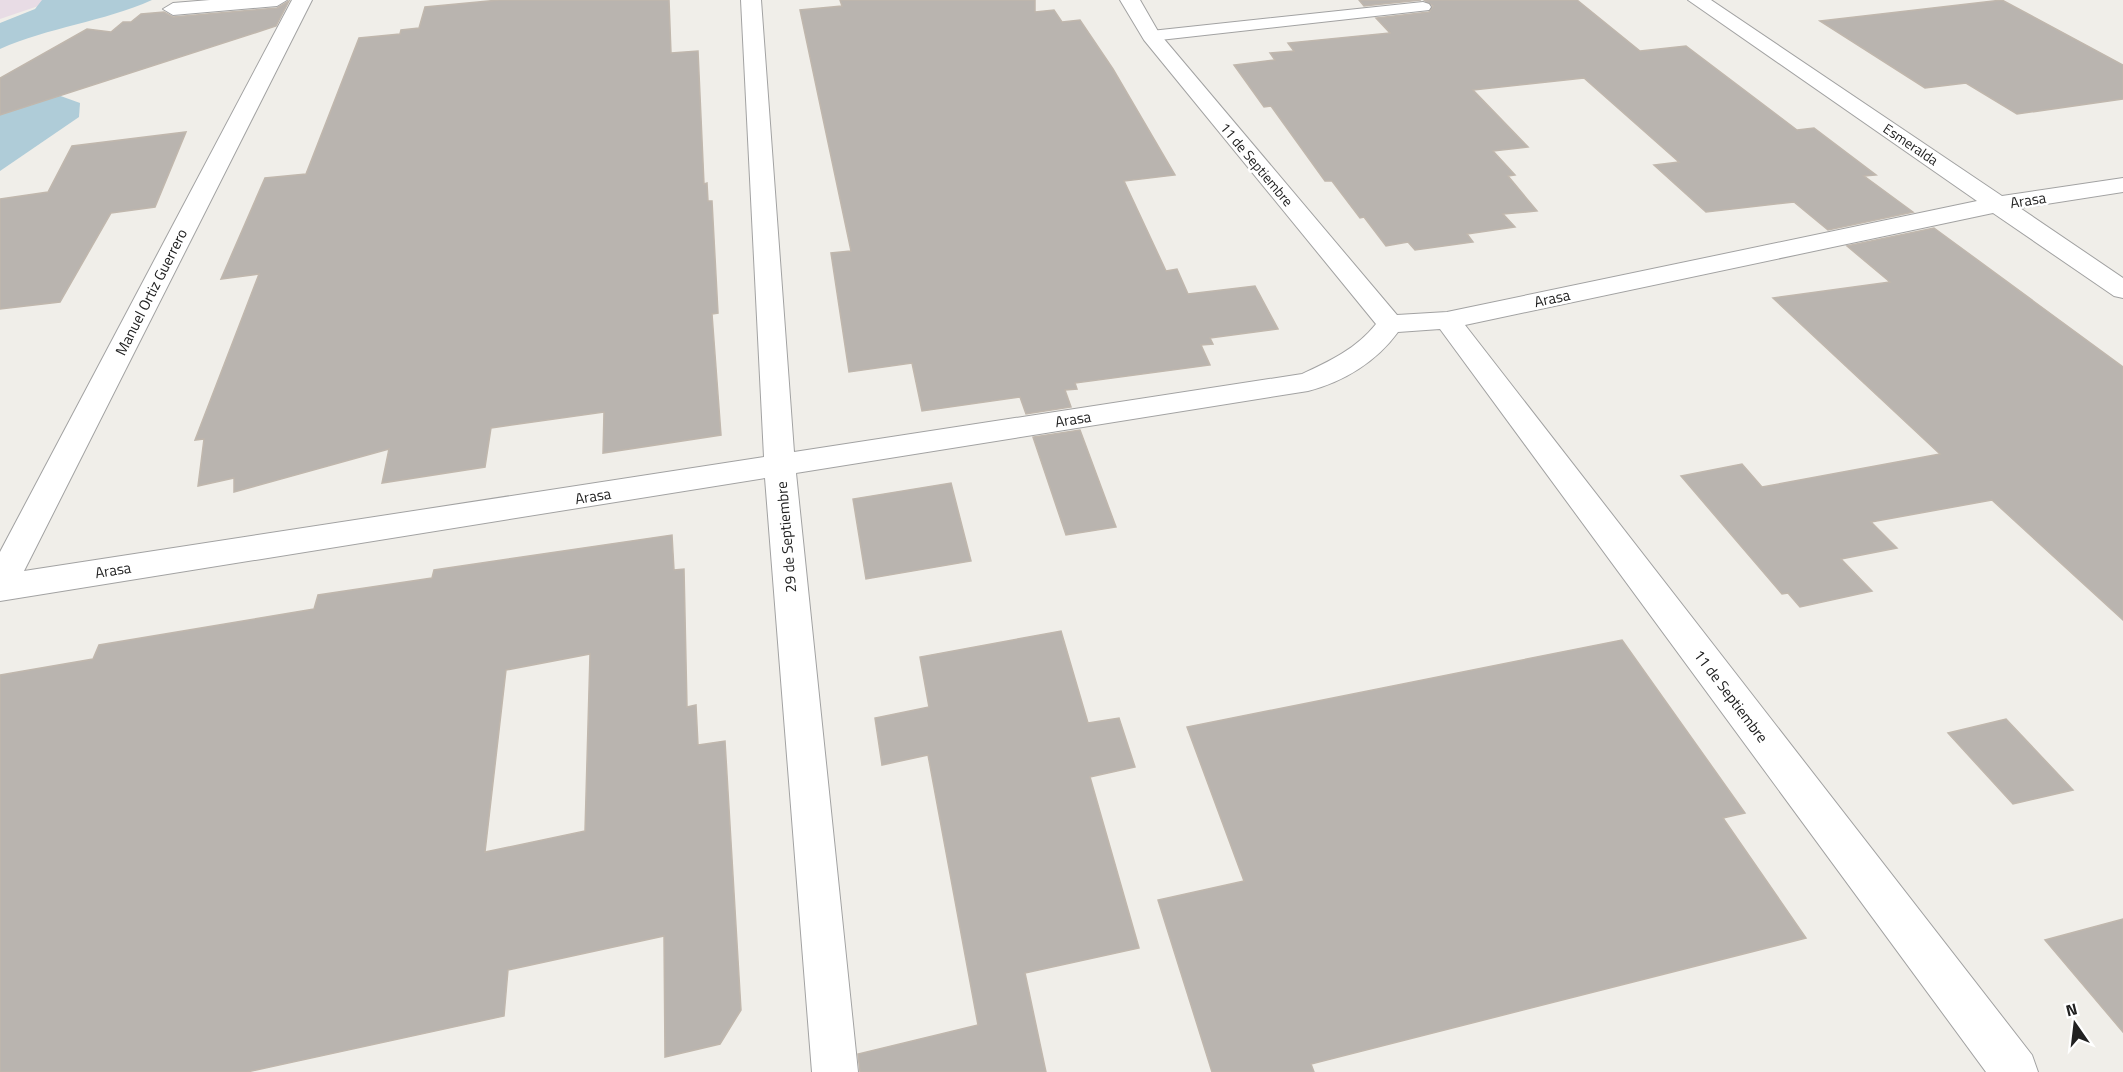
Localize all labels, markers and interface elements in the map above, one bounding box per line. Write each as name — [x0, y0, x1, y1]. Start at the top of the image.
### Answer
street label: 11 de Septiembre — [1215, 117, 1299, 211]
street label: Esmeralda — [1879, 118, 1943, 170]
street label: Arasa — [2008, 186, 2048, 214]
street label: Manuel Ortiz Guerrero — [109, 224, 193, 360]
street label: Arasa — [1532, 283, 1573, 313]
street label: Arasa — [1053, 405, 1093, 433]
street label: 29 de Septiembre — [770, 480, 802, 594]
street label: Arasa — [573, 482, 613, 510]
street label: Arasa — [93, 556, 133, 584]
street label: 11 de Septiembre — [1688, 644, 1774, 748]
north arrow — [2045, 994, 2105, 1054]
text: N — [2063, 996, 2080, 1022]

